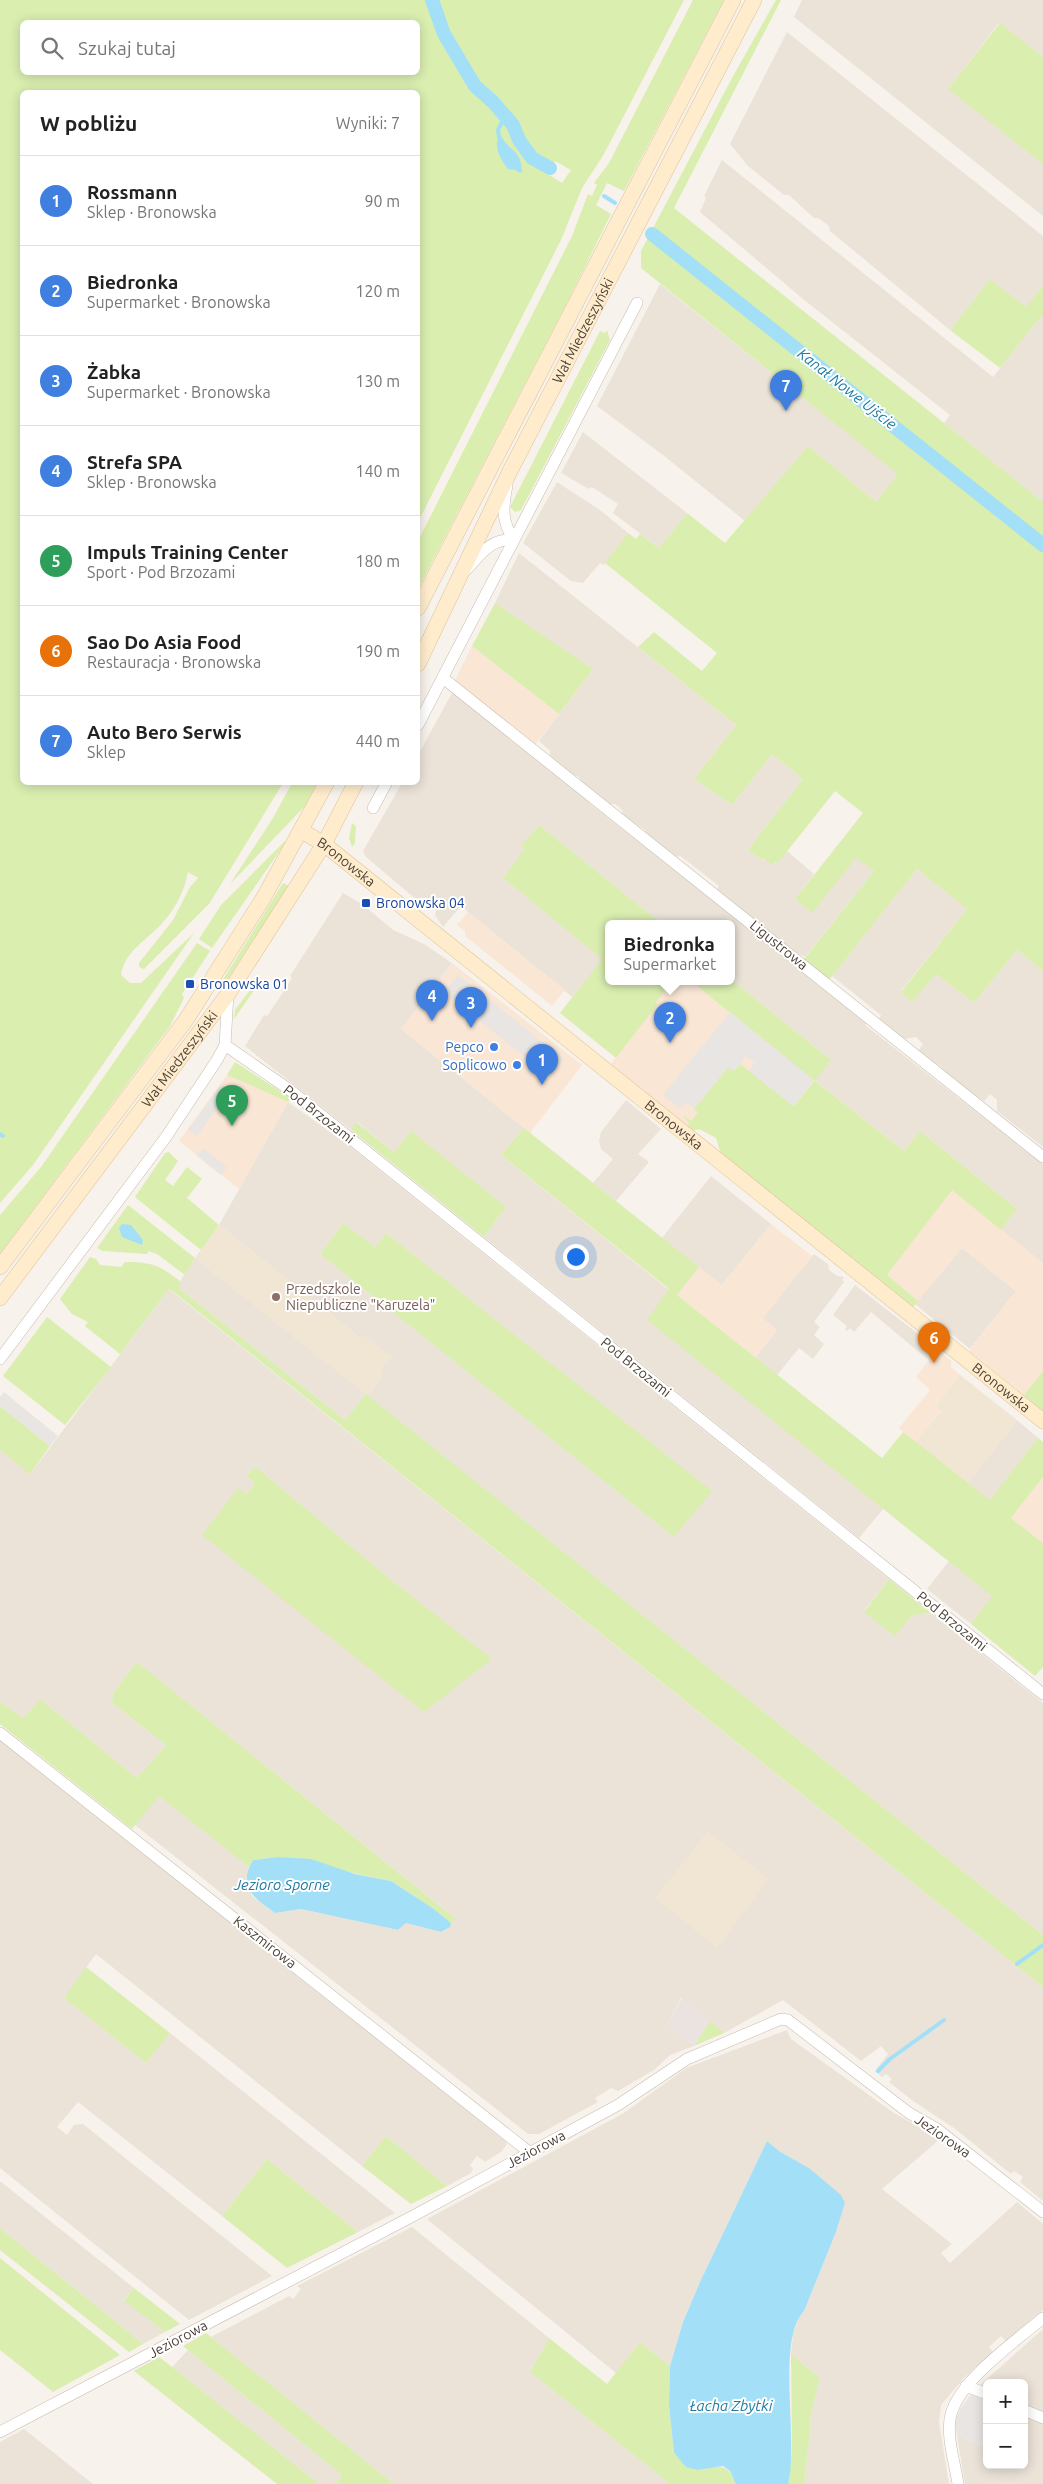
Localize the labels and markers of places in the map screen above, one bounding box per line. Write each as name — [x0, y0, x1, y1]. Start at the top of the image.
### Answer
pin: 7 — [770, 370, 802, 411]
place label: Bronowska 04 — [376, 895, 465, 911]
marker: Bronowska 04 — [360, 897, 372, 909]
place label: Bronowska 01 — [200, 976, 289, 992]
marker: Bronowska 01 — [184, 978, 196, 990]
pin: 4 — [416, 980, 448, 1021]
pin: 3 — [455, 987, 487, 1028]
pin: 2 — [654, 1002, 686, 1043]
place label: Pepco — [445, 1039, 484, 1055]
marker: Pepco — [488, 1041, 500, 1053]
pin: 1 — [526, 1044, 558, 1085]
place label: Soplicowo — [443, 1057, 507, 1073]
marker: Soplicowo — [511, 1059, 523, 1071]
pin: 5 — [216, 1085, 248, 1126]
place label: Przedszkole Niepubliczne "Karuzela" — [286, 1281, 435, 1313]
marker: Przedszkole Niepubliczne "Karuzela" — [270, 1291, 282, 1303]
pin: 6 — [918, 1322, 950, 1363]

